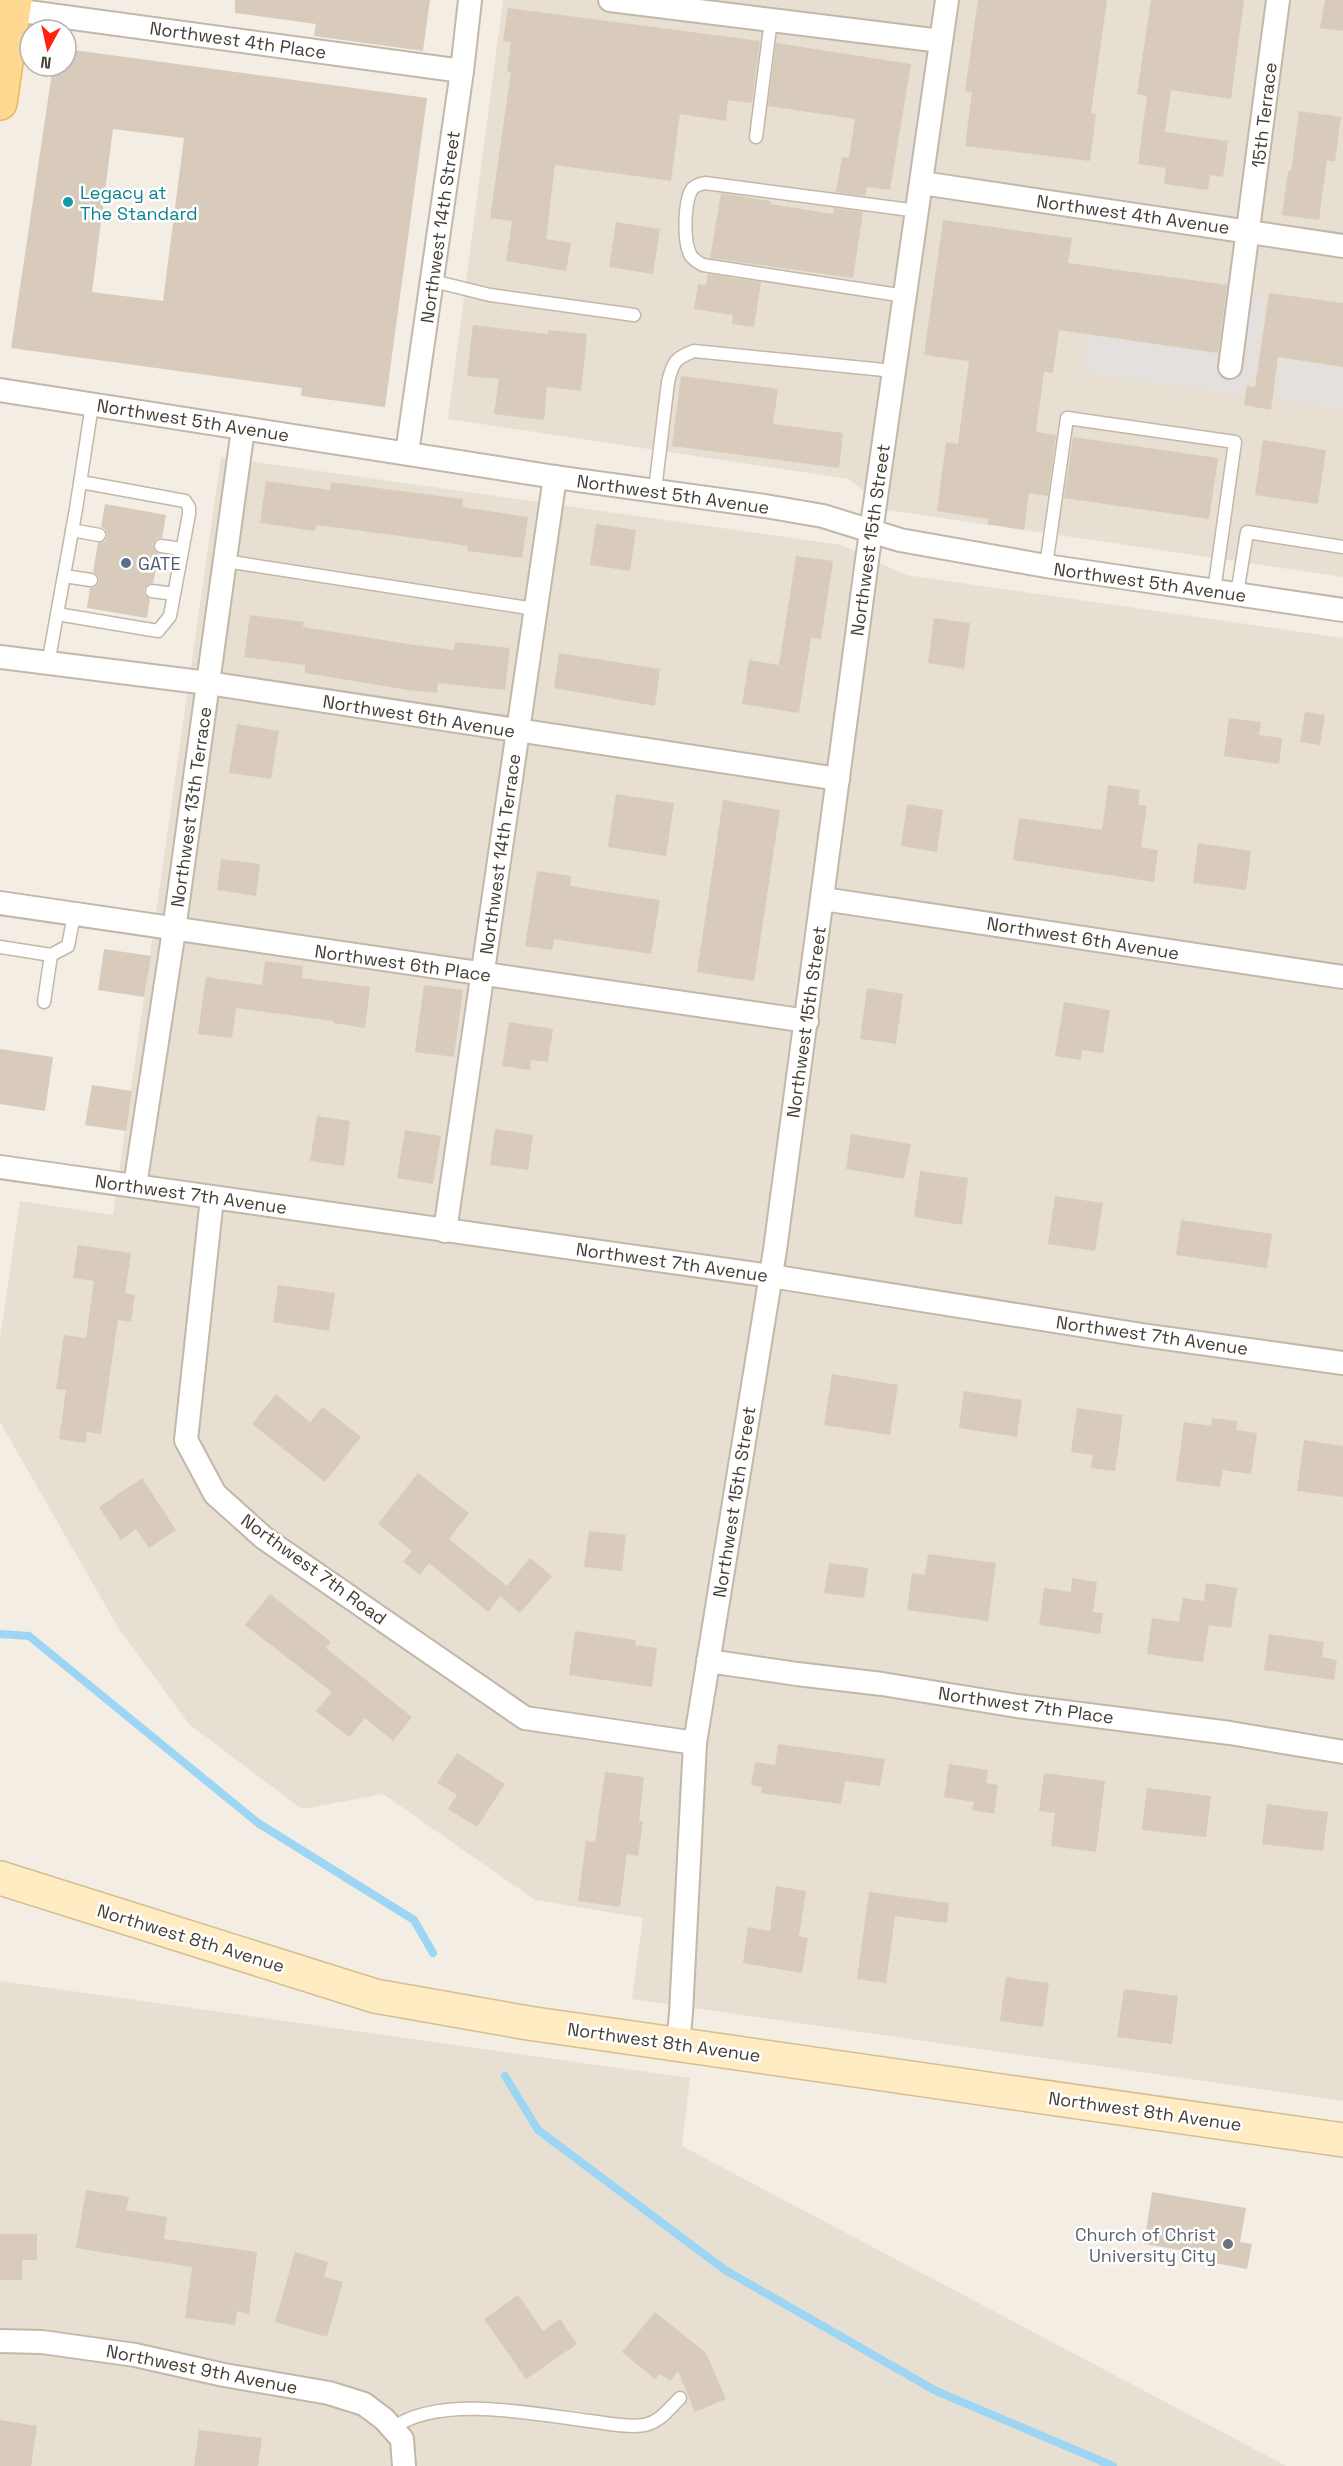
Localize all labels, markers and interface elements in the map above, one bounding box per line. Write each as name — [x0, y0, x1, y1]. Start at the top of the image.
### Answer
street label: Northwest 4th Place — [148, 16, 328, 64]
north arrow — [18, 18, 78, 78]
text: N — [39, 51, 53, 74]
street label: 15th Terrace — [1246, 61, 1282, 169]
street label: Northwest 14th Street — [415, 129, 465, 325]
place label: Legacy at The Standard — [80, 181, 198, 225]
street label: Northwest 4th Avenue — [1035, 189, 1231, 239]
marker: Legacy at The Standard — [61, 195, 75, 209]
street label: Northwest 5th Avenue — [95, 393, 291, 447]
street label: Northwest 15th Street — [845, 443, 895, 637]
street label: Northwest 5th Avenue — [575, 469, 771, 519]
place label: GATE — [138, 552, 181, 575]
marker: GATE — [119, 556, 133, 570]
street label: Northwest 5th Avenue — [1052, 557, 1248, 607]
street label: Northwest 6th Avenue — [321, 689, 517, 743]
street label: Northwest 13th Terrace — [166, 705, 216, 909]
street label: Northwest 14th Terrace — [475, 752, 525, 956]
street label: Northwest 6th Avenue — [985, 911, 1181, 965]
street label: Northwest 15th Street — [781, 925, 831, 1119]
street label: Northwest 6th Place — [313, 939, 493, 987]
street label: Northwest 7th Avenue — [94, 1169, 288, 1219]
street label: Northwest 7th Avenue — [575, 1237, 769, 1287]
street label: Northwest 7th Avenue — [1055, 1310, 1249, 1360]
street label: Northwest 15th Street — [708, 1405, 760, 1599]
street label: Northwest 7th Road — [237, 1508, 391, 1630]
street label: Northwest 7th Place — [937, 1681, 1115, 1729]
street label: Northwest 8th Avenue — [95, 1899, 287, 1977]
street label: Northwest 8th Avenue — [566, 2017, 762, 2067]
street label: Northwest 8th Avenue — [1047, 2086, 1243, 2136]
place label: Church of Christ University City — [1075, 2223, 1216, 2267]
marker: Church of Christ University City — [1221, 2237, 1235, 2251]
street label: Northwest 9th Avenue — [104, 2339, 300, 2399]

